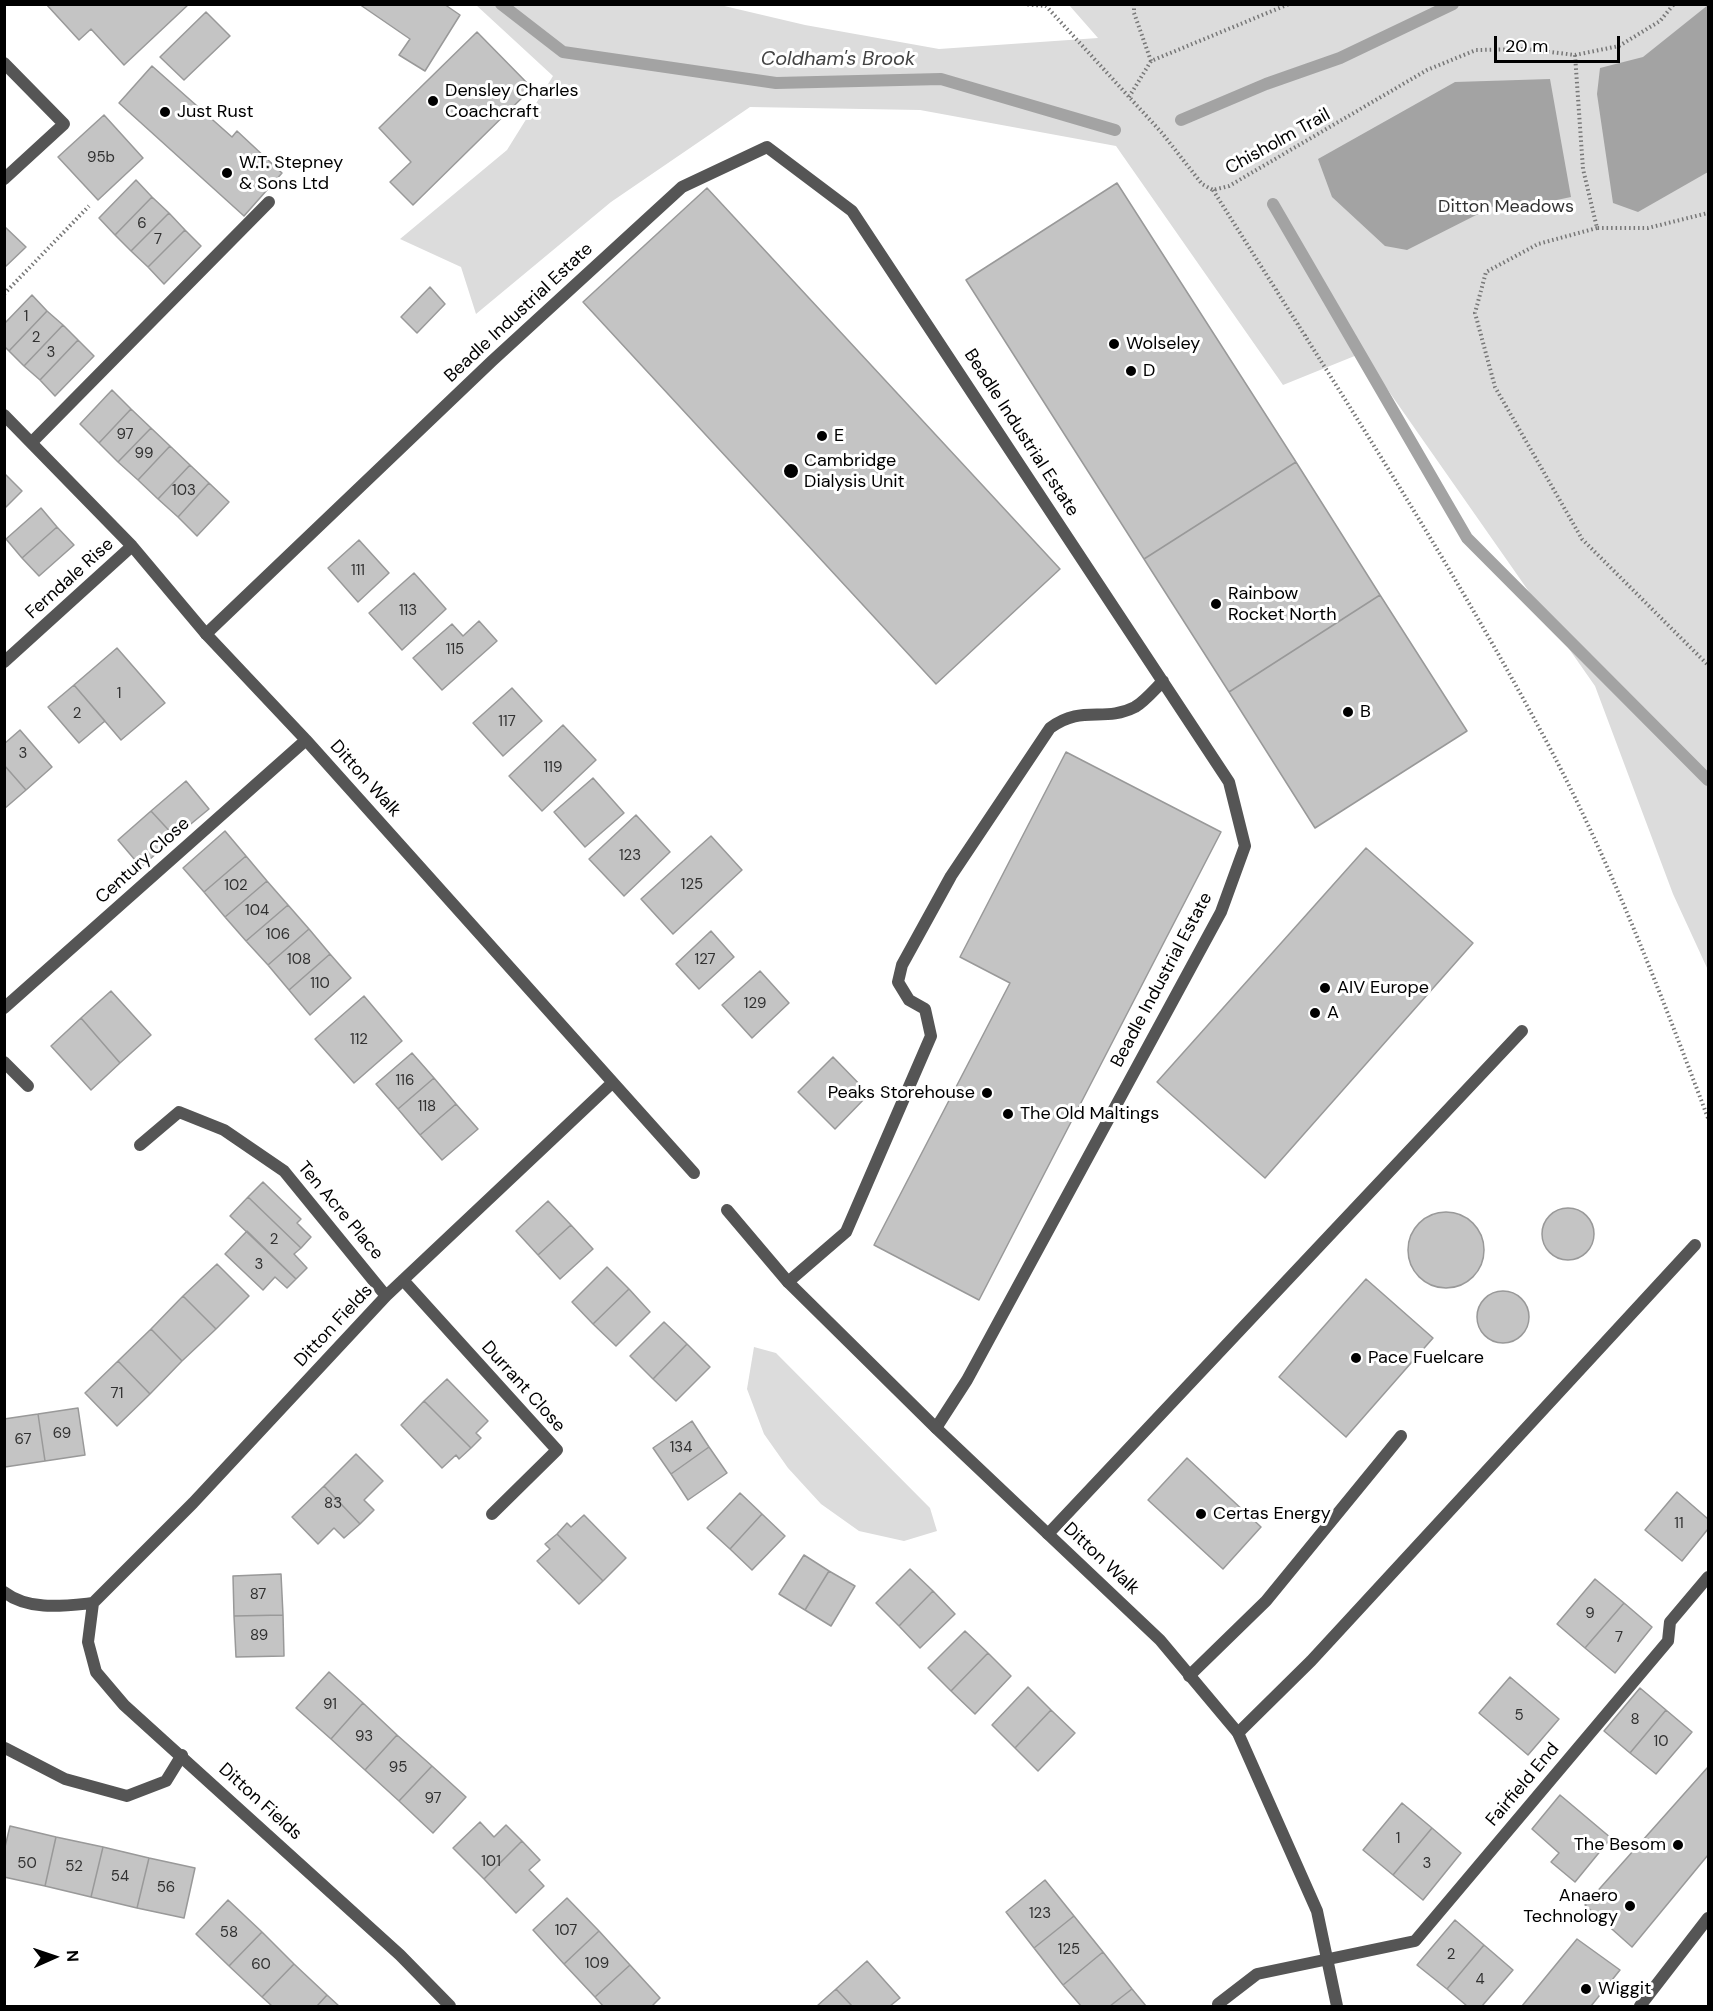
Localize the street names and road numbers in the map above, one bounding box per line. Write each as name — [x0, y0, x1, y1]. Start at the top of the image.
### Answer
street label: Chisholm Trail — [1222, 104, 1334, 180]
street label: Beadle Industrial Estate — [440, 239, 598, 387]
street label: Beadle Industrial Estate — [959, 345, 1083, 521]
street label: Ferndale Rise — [22, 534, 118, 624]
street label: Ditton Walk — [325, 736, 405, 822]
street label: Century Close — [92, 813, 194, 909]
street label: Beadle Industrial Estate — [1107, 889, 1217, 1071]
street label: Ten Acre Place — [293, 1157, 387, 1265]
street label: Ditton Fields — [290, 1280, 378, 1372]
street label: Durrant Close — [477, 1337, 569, 1437]
street label: Ditton Walk — [1059, 1518, 1143, 1600]
street label: Fairfield End — [1482, 1739, 1564, 1831]
street label: Ditton Fields — [214, 1759, 306, 1845]

